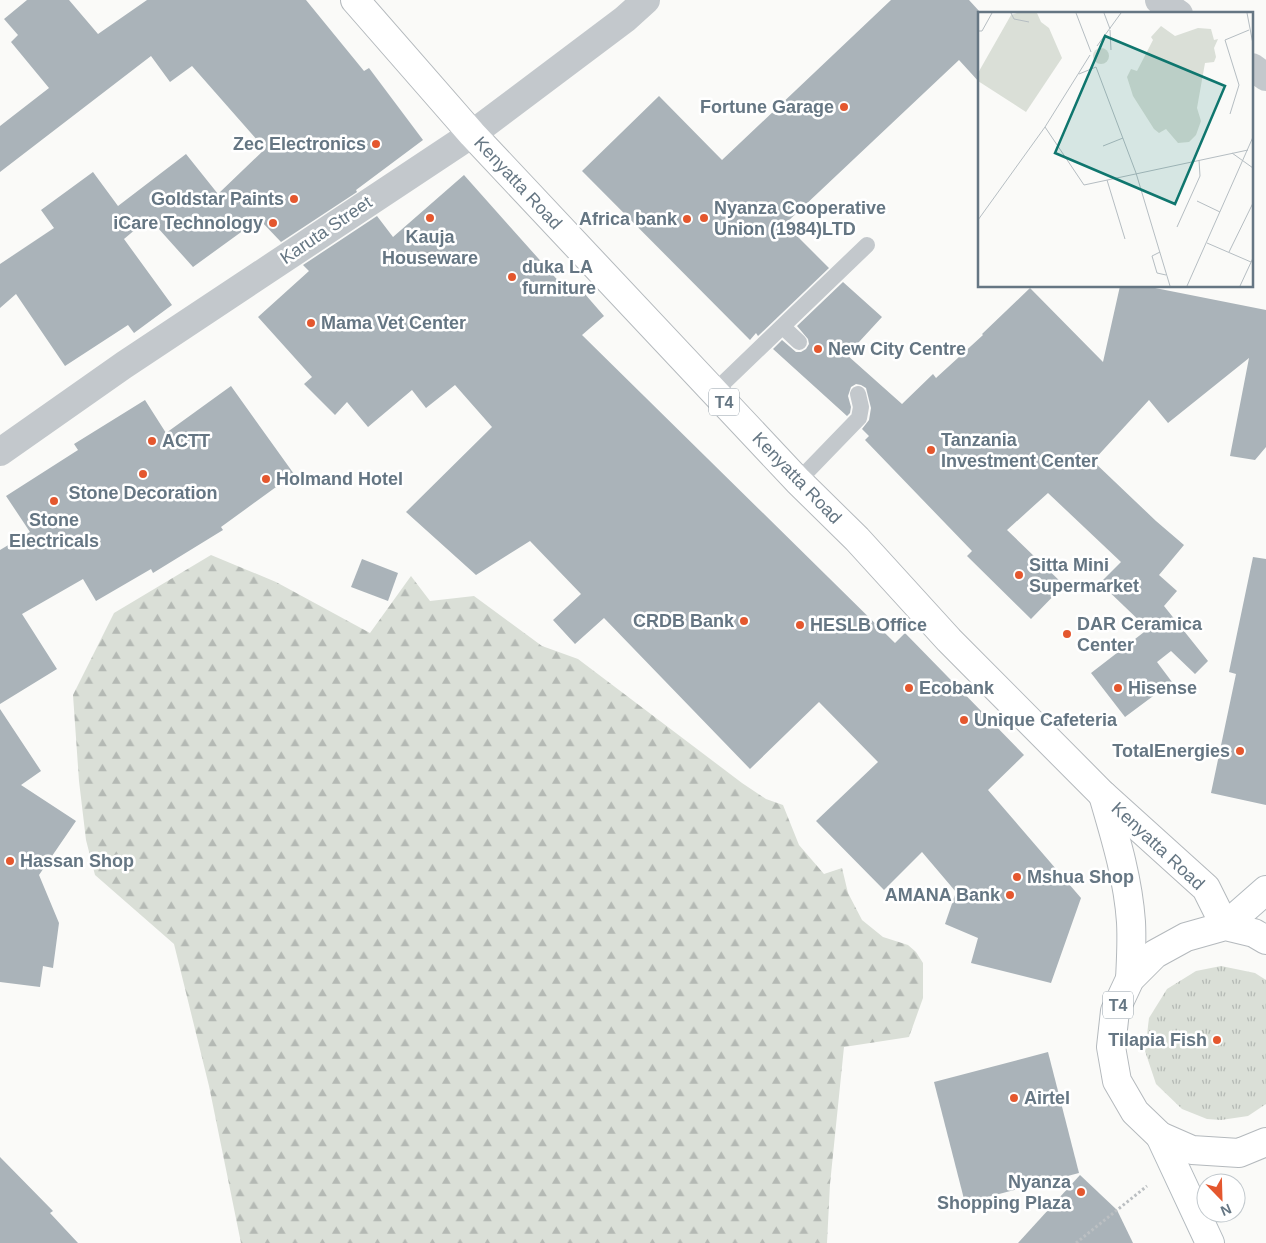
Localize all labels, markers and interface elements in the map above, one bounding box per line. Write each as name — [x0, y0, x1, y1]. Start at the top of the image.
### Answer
inset map — [978, 12, 1254, 288]
place label: Fortune Garage — [700, 97, 834, 117]
marker: Fortune Garage — [838, 101, 850, 113]
street label: Kenyatta Road — [470, 133, 566, 233]
place label: Zec Electronics — [233, 134, 366, 154]
marker: Zec Electronics — [370, 138, 382, 150]
place label: Goldstar Paints — [151, 189, 284, 209]
street label: Karuta Street — [276, 192, 376, 268]
marker: Goldstar Paints — [288, 193, 300, 205]
place label: Nyanza Cooperative Union (1984)LTD — [714, 198, 886, 239]
place label: Africa bank — [579, 209, 678, 229]
marker: Kauja Houseware — [424, 212, 436, 224]
marker: Nyanza Cooperative Union (1984)LTD — [698, 212, 710, 224]
place label: iCare Technology — [113, 213, 263, 233]
marker: Africa bank — [681, 213, 693, 225]
marker: iCare Technology — [267, 217, 279, 229]
place label: Kauja Houseware — [382, 227, 478, 268]
place label: duka LA furniture — [522, 257, 596, 298]
marker: duka LA furniture — [506, 271, 518, 283]
place label: Mama Vet Center — [321, 313, 466, 333]
marker: Mama Vet Center — [305, 317, 317, 329]
place label: New City Centre — [828, 339, 966, 359]
marker: New City Centre — [812, 343, 824, 355]
road number: T4 — [709, 388, 739, 416]
street label: Kenyatta Road — [748, 428, 846, 528]
place label: Tanzania Investment Center — [941, 430, 1098, 471]
place label: ACTT — [162, 431, 210, 451]
marker: ACTT — [146, 435, 158, 447]
marker: Tanzania Investment Center — [925, 444, 937, 456]
marker: Stone Decoration — [137, 468, 149, 480]
place label: Holmand Hotel — [276, 469, 403, 489]
marker: Holmand Hotel — [260, 473, 272, 485]
place label: Stone Decoration — [68, 483, 218, 503]
marker: Stone Electricals — [48, 495, 60, 507]
place label: Stone Electricals — [9, 510, 99, 551]
place label: Sitta Mini Supermarket — [1029, 555, 1139, 596]
marker: Sitta Mini Supermarket — [1013, 569, 1025, 581]
place label: CRDB Bank — [633, 611, 735, 631]
place label: DAR Ceramica Center — [1077, 614, 1203, 655]
marker: CRDB Bank — [738, 615, 750, 627]
place label: HESLB Office — [810, 615, 927, 635]
marker: HESLB Office — [794, 619, 806, 631]
marker: DAR Ceramica Center — [1061, 628, 1073, 640]
place label: Ecobank — [919, 678, 995, 698]
place label: Hisense — [1128, 678, 1197, 698]
marker: Ecobank — [903, 682, 915, 694]
marker: Hisense — [1112, 682, 1124, 694]
place label: Unique Cafeteria — [974, 710, 1118, 730]
marker: Unique Cafeteria — [958, 714, 970, 726]
place label: TotalEnergies — [1112, 741, 1230, 761]
marker: TotalEnergies — [1234, 745, 1246, 757]
street label: Kenyatta Road — [1108, 798, 1208, 894]
place label: Hassan Shop — [20, 851, 134, 871]
marker: Hassan Shop — [4, 855, 16, 867]
place label: Mshua Shop — [1027, 867, 1134, 887]
marker: Mshua Shop — [1011, 871, 1023, 883]
place label: AMANA Bank — [885, 885, 1001, 905]
marker: AMANA Bank — [1004, 889, 1016, 901]
road number: T4 — [1103, 992, 1133, 1018]
place label: Tilapia Fish — [1108, 1030, 1207, 1050]
marker: Tilapia Fish — [1211, 1034, 1223, 1046]
place label: Airtel — [1024, 1088, 1070, 1108]
marker: Airtel — [1008, 1092, 1020, 1104]
place label: Nyanza Shopping Plaza — [937, 1172, 1072, 1213]
north arrow — [1196, 1173, 1246, 1223]
marker: Nyanza Shopping Plaza — [1075, 1186, 1087, 1198]
text: N — [1218, 1201, 1234, 1219]

